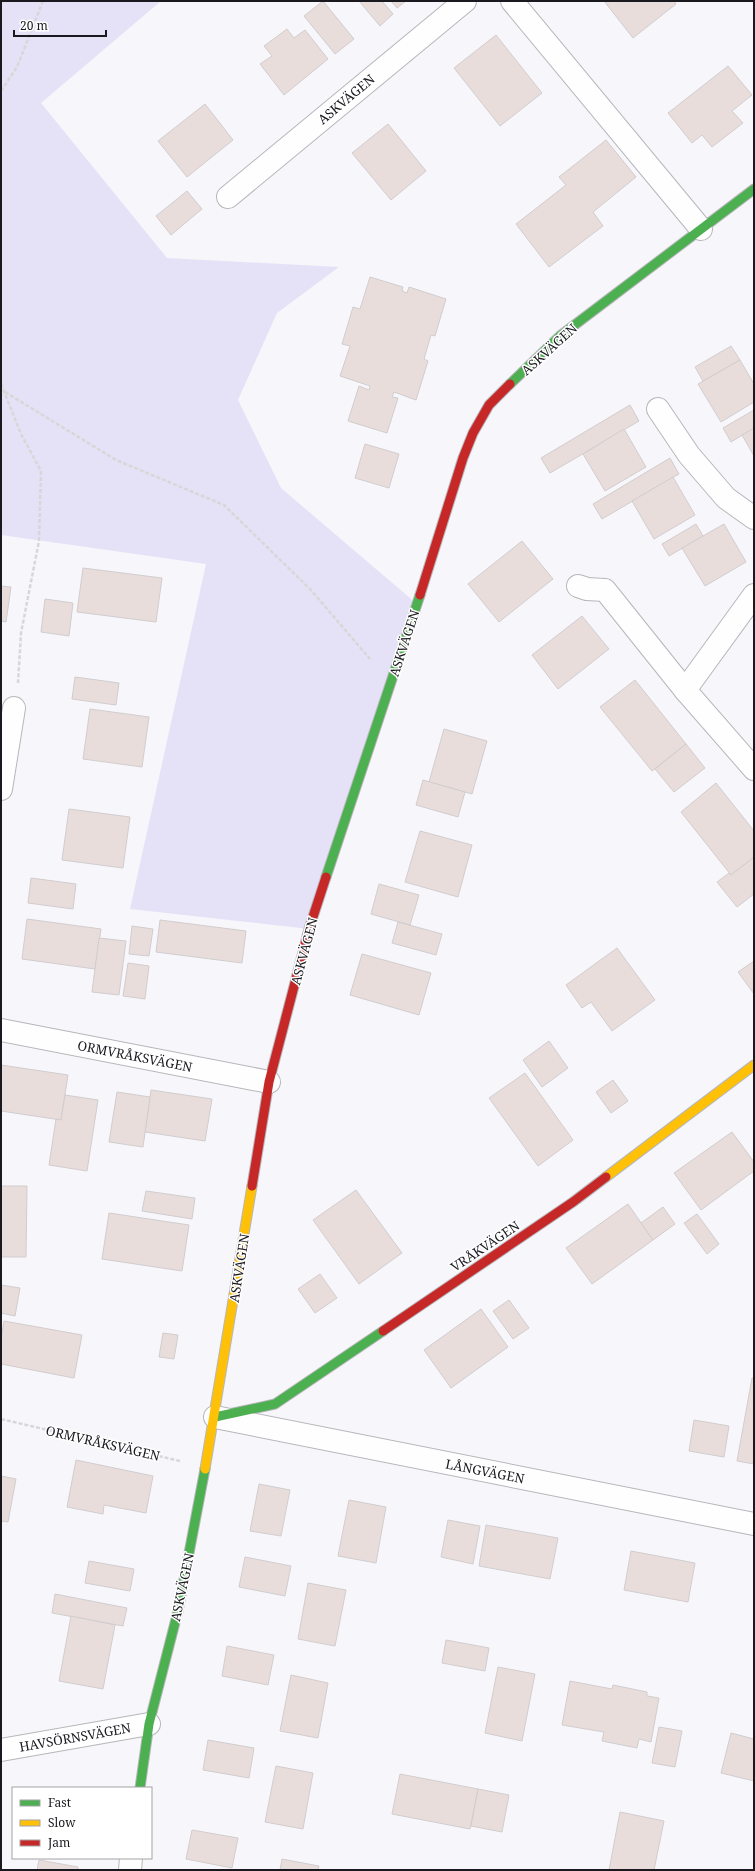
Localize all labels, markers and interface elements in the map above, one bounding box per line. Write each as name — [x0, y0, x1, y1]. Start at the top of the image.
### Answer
scale bar — [14, 12, 106, 38]
text: 20 m — [20, 17, 48, 34]
street label: ASKVÄGEN — [314, 70, 378, 128]
street label: ASKVÄGEN — [517, 319, 581, 379]
street label: ASKVÄGEN — [385, 607, 423, 679]
street label: ASKVÄGEN — [286, 915, 322, 987]
street label: ORMVRÅKSVÄGEN — [76, 1036, 194, 1076]
street label: VRÅKVÄGEN — [447, 1216, 523, 1276]
street label: ASKVÄGEN — [225, 1232, 253, 1304]
street label: ORMVRÅKSVÄGEN — [44, 1421, 162, 1465]
street label: LÅNGVÄGEN — [444, 1455, 526, 1487]
street label: ASKVÄGEN — [166, 1551, 198, 1623]
street label: HAVSÖRNSVÄGEN — [18, 1718, 132, 1756]
legend — [12, 1787, 152, 1859]
text: Fast — [48, 1794, 71, 1811]
text: Slow — [48, 1814, 76, 1831]
text: Jam — [47, 1834, 70, 1851]

